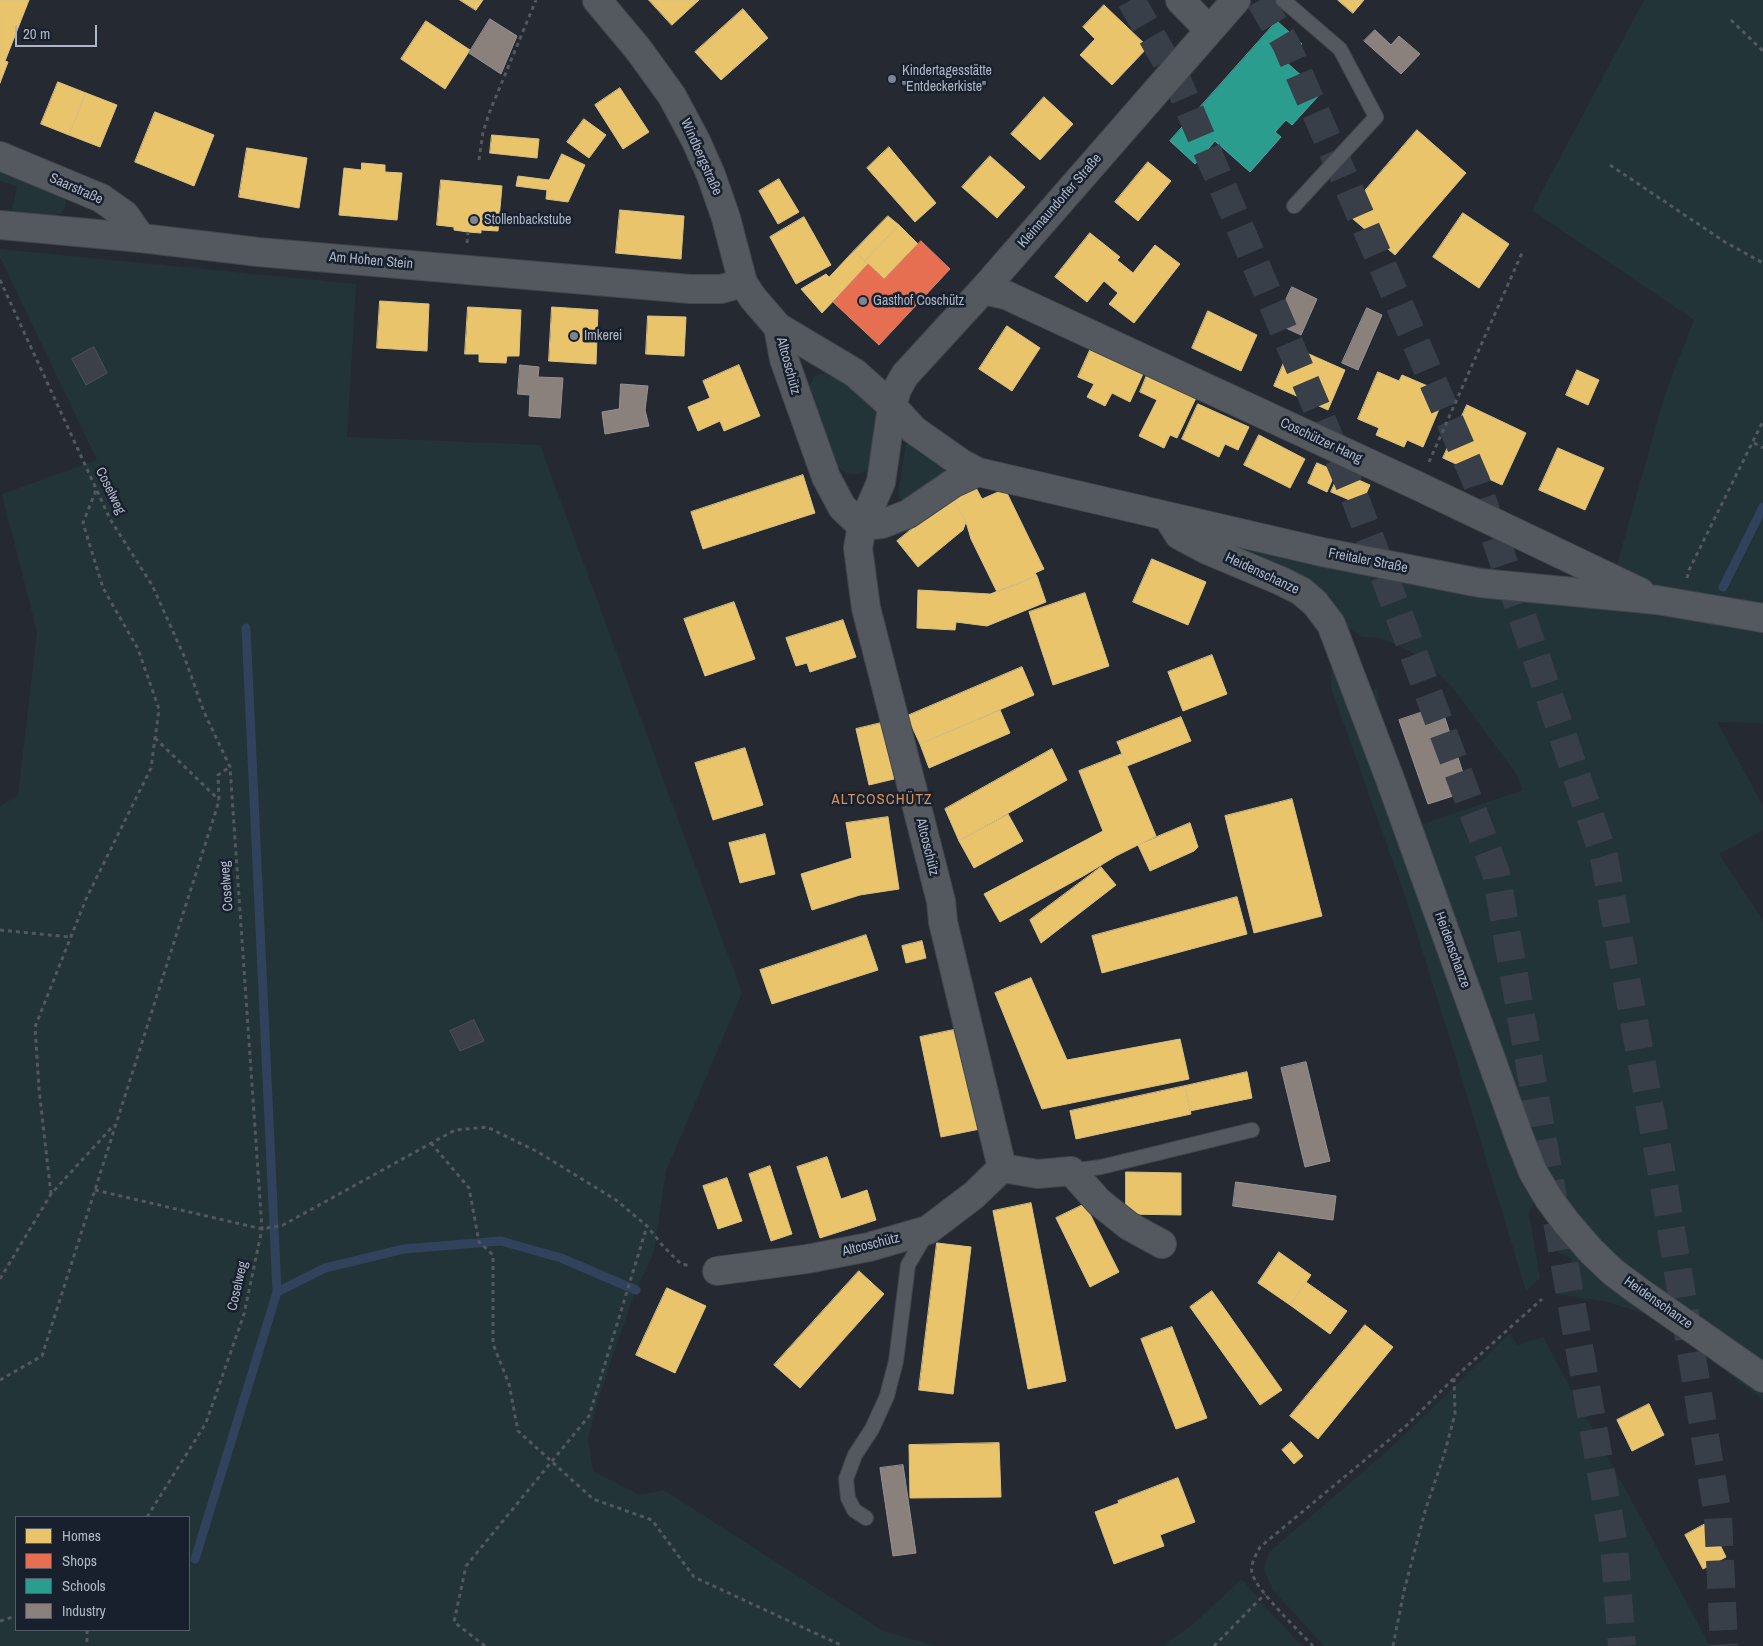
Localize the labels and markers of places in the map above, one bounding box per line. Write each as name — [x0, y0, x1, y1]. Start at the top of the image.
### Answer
place label: Kindertagesstätte "Entdeckerkiste" — [902, 63, 992, 95]
marker: Kindertagesstätte "Entdeckerkiste" — [886, 73, 898, 85]
place label: Stollenbackstube — [484, 212, 571, 228]
marker: Stollenbackstube — [468, 214, 480, 226]
place label: Gasthof Coschütz — [873, 293, 964, 309]
marker: Gasthof Coschütz — [857, 295, 869, 307]
place label: Imkerei — [584, 328, 622, 344]
marker: Imkerei — [568, 330, 580, 342]

